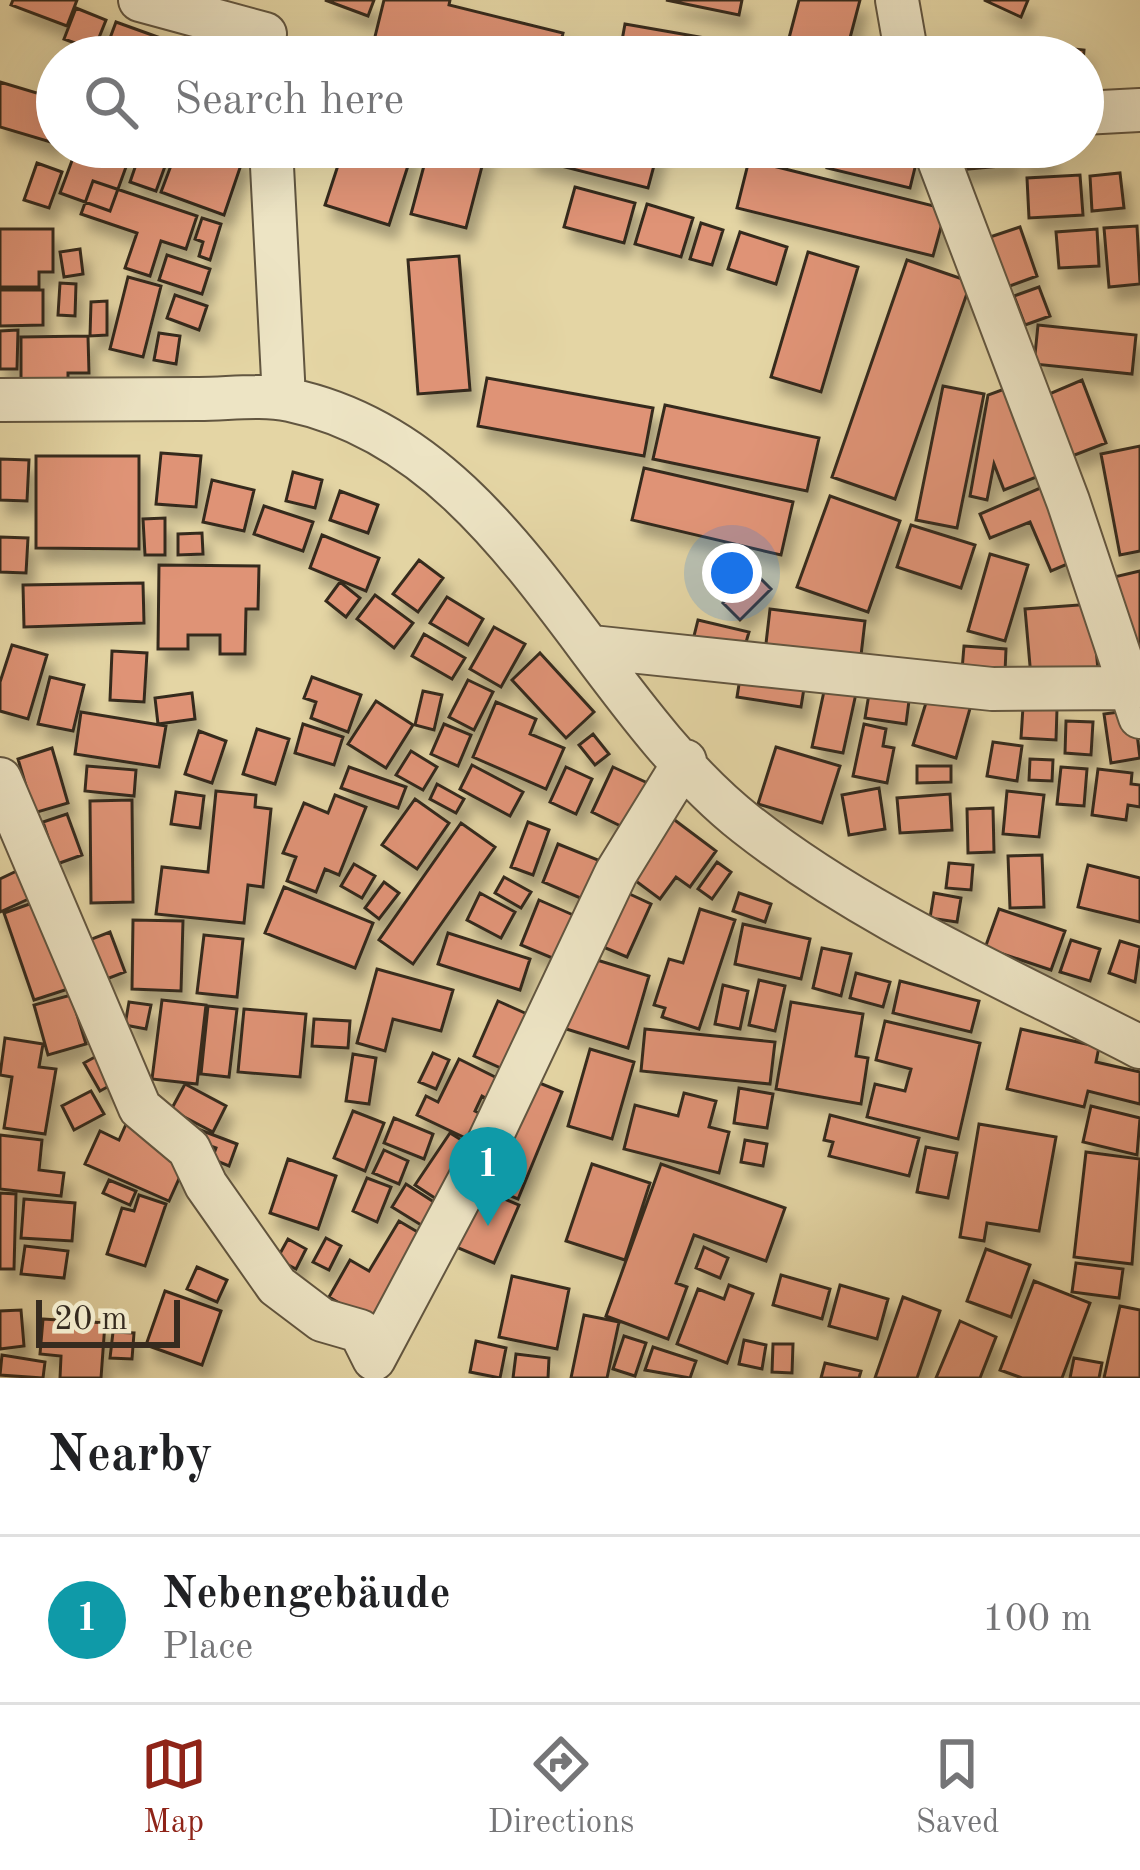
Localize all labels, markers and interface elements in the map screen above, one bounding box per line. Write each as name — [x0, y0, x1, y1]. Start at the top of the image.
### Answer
search box — [36, 36, 1104, 168]
icon: search — [78, 69, 144, 135]
text: Search here — [174, 79, 404, 124]
your location — [702, 543, 762, 603]
pin: 1 — [449, 1127, 527, 1226]
scale bar — [36, 1294, 180, 1347]
text: 20 m — [54, 1304, 128, 1337]
text: Nearby — [48, 1431, 213, 1482]
text: Nebengebäude — [162, 1573, 451, 1618]
text: 1 — [76, 1600, 98, 1639]
text: 100 m — [982, 1600, 1092, 1639]
text: Place — [162, 1628, 253, 1667]
tab: Map — [141, 1731, 207, 1844]
tab: Directions — [488, 1731, 634, 1844]
tab: Saved — [915, 1731, 999, 1844]

